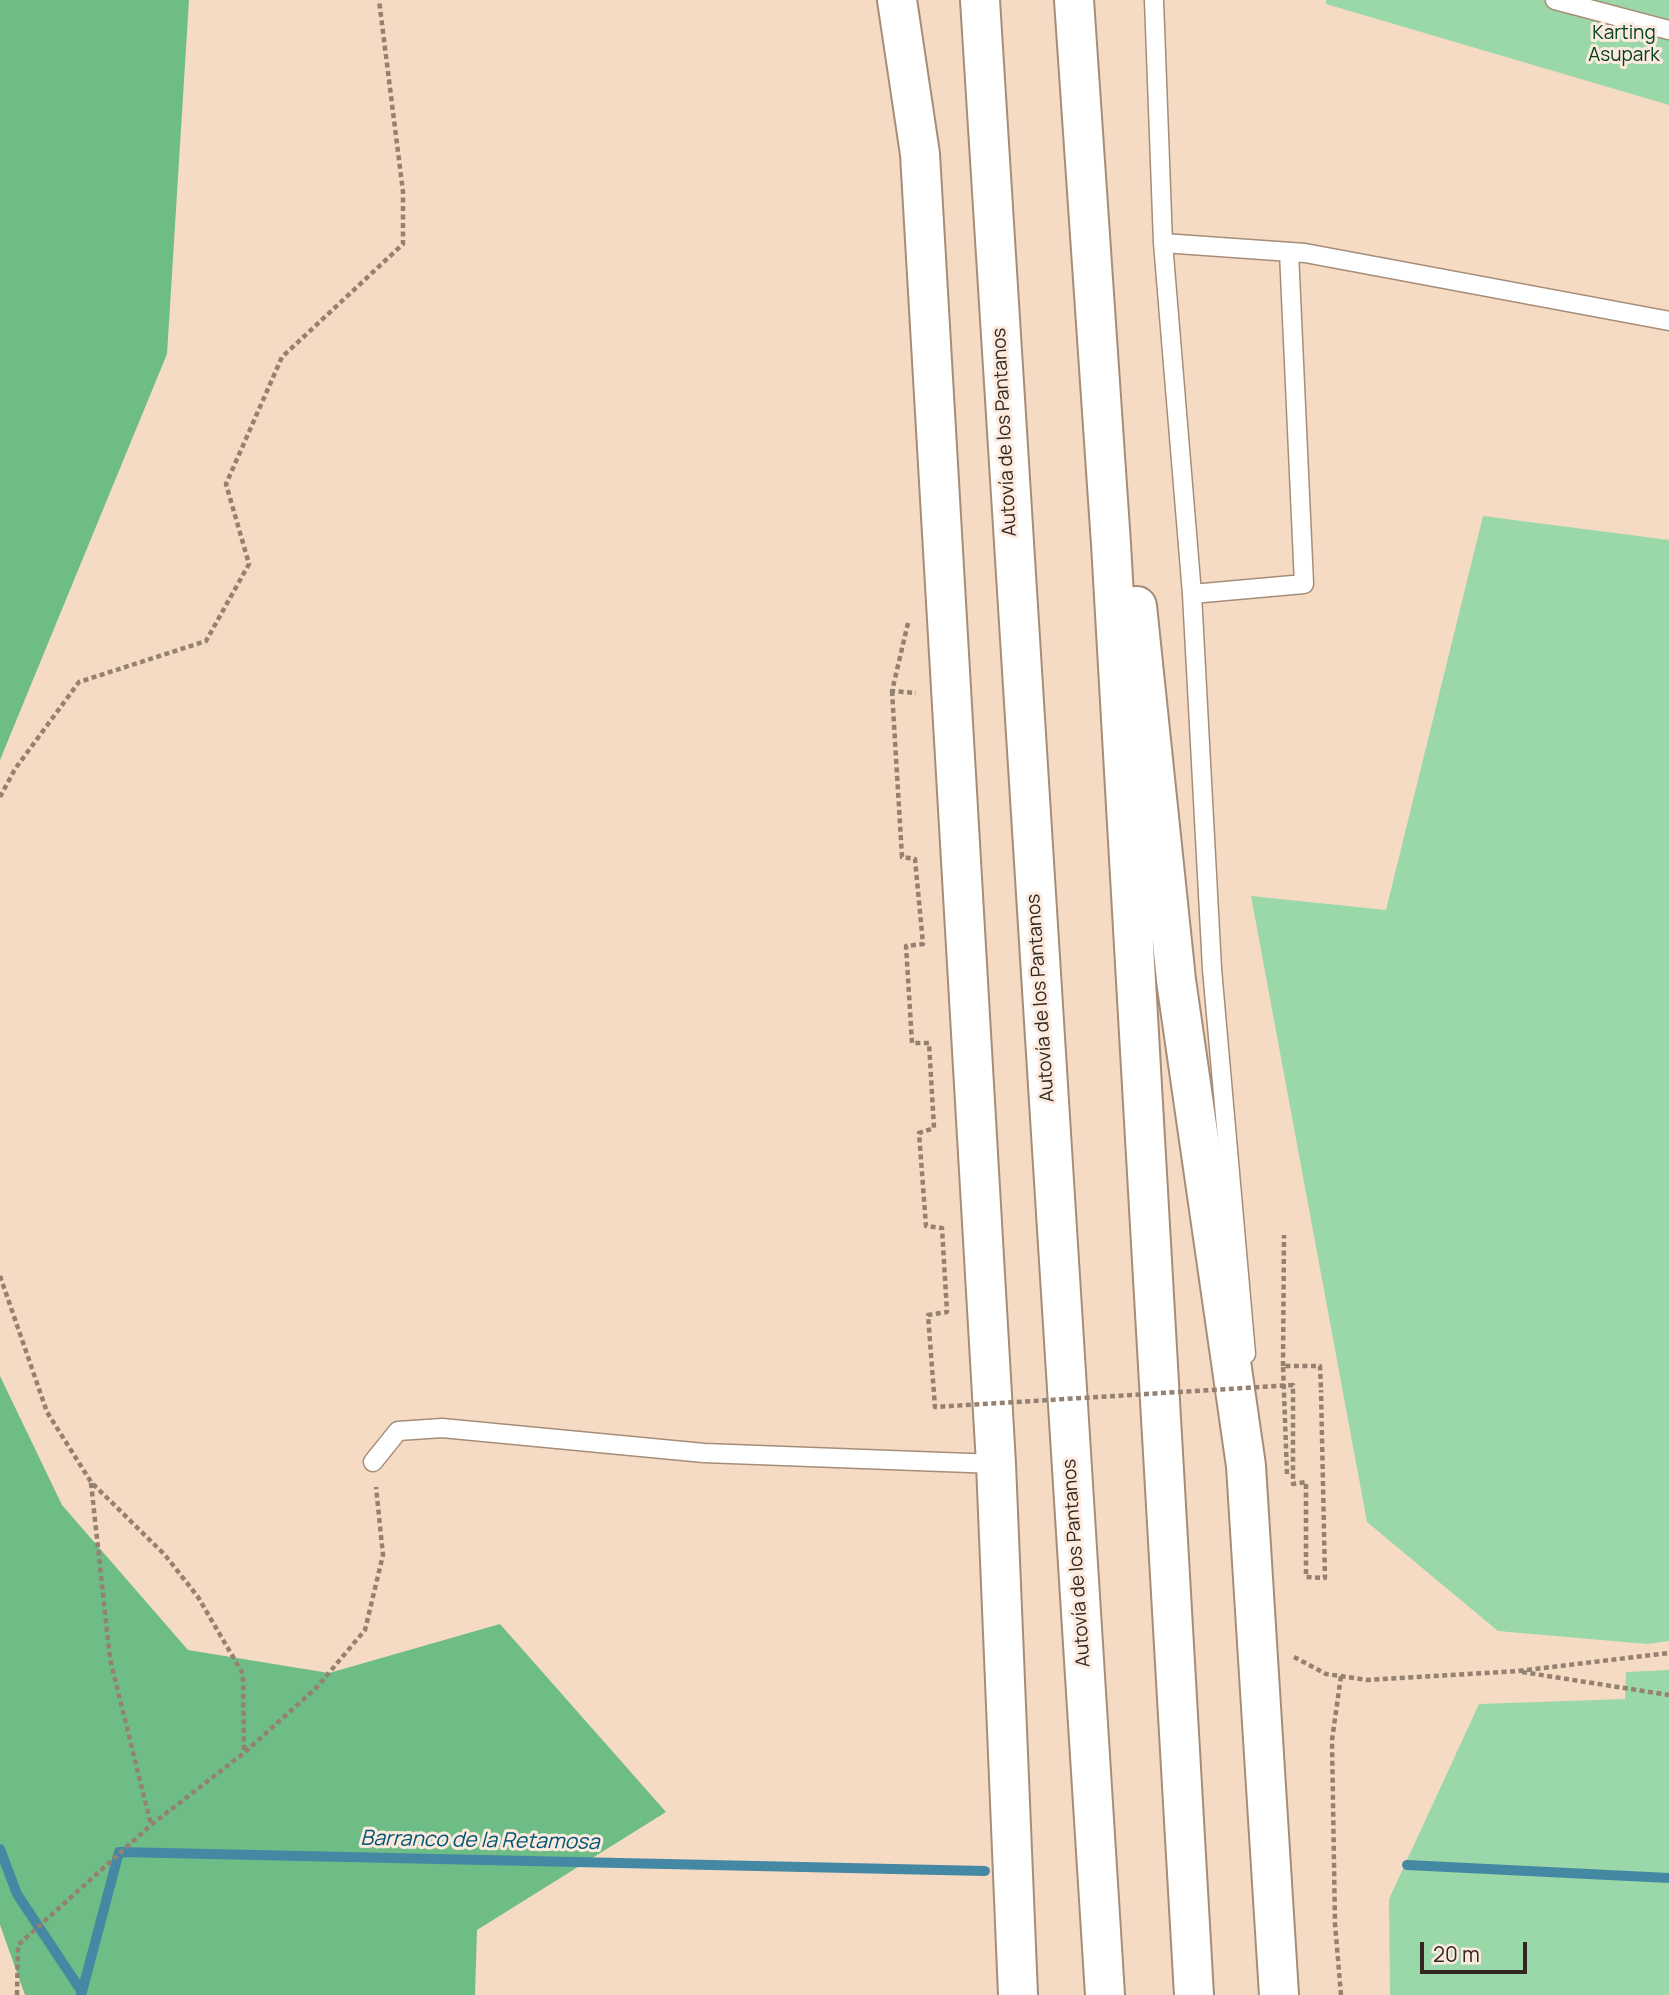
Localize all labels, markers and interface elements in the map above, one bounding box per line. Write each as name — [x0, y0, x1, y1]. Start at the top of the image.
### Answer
park label: Karting Asupark — [1588, 23, 1660, 67]
street label: Autovía de los Pantanos — [988, 327, 1022, 537]
street label: Autovía de los Pantanos — [1022, 893, 1060, 1103]
street label: Autovía de los Pantanos — [1058, 1458, 1096, 1668]
water label: Barranco de la Retamosa — [360, 1826, 600, 1856]
scale bar — [1424, 1928, 1531, 1972]
text: 20 m — [1433, 1940, 1480, 1968]

